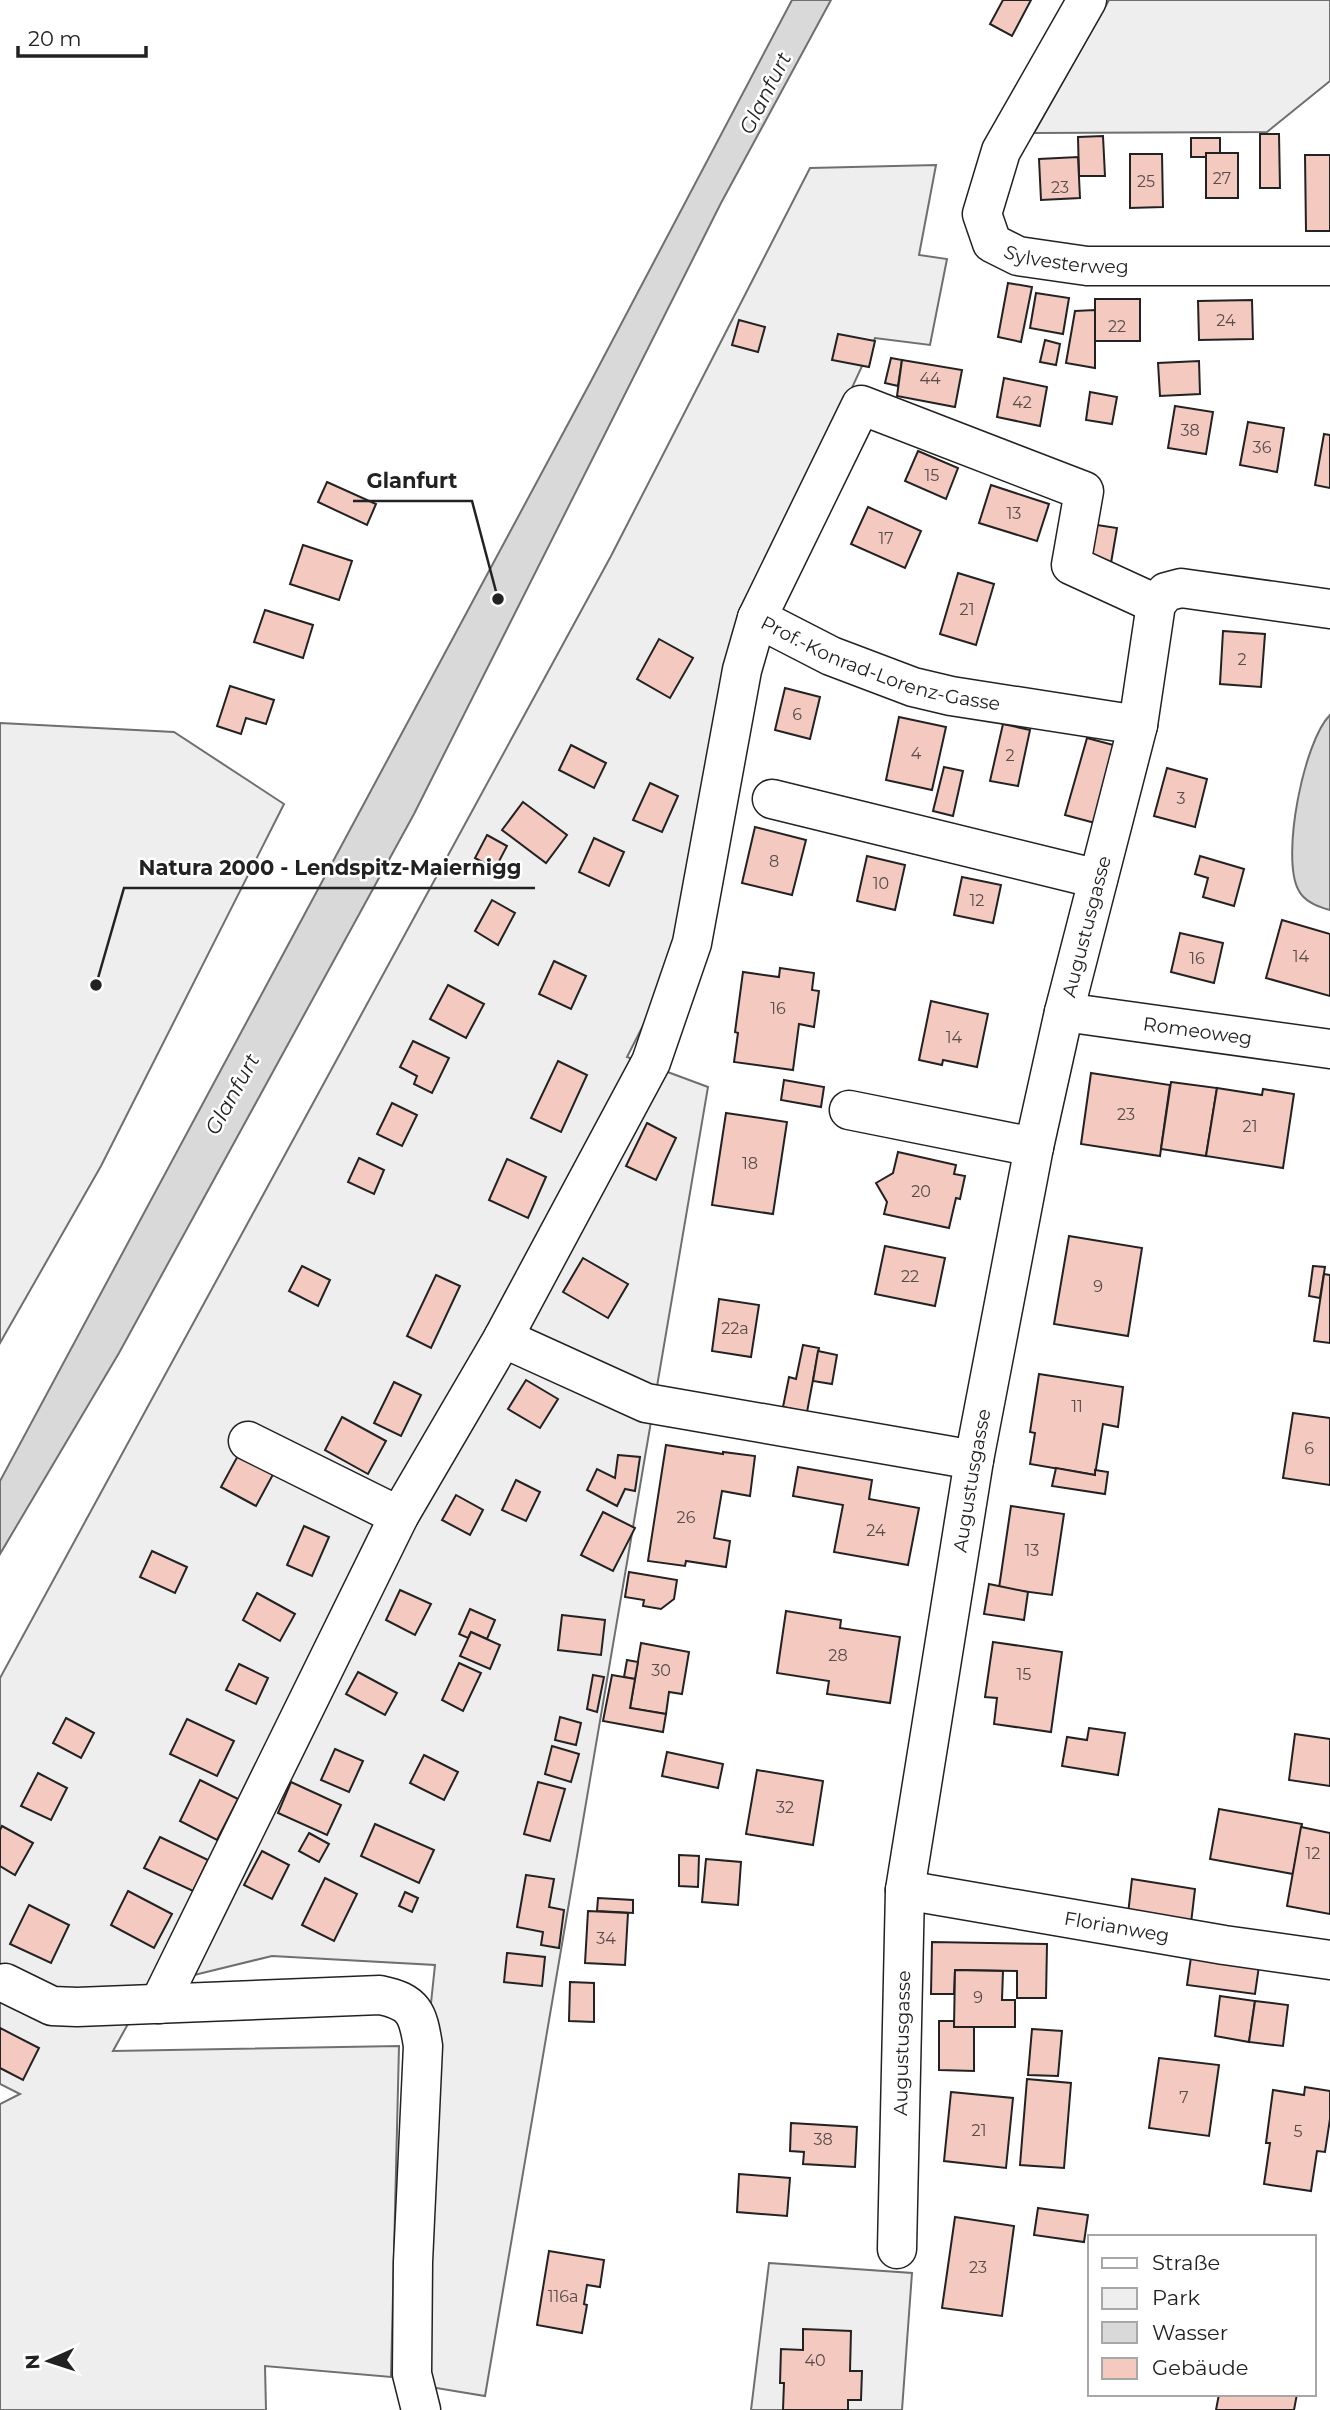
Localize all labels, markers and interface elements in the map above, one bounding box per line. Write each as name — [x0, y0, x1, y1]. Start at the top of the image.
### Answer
scale bar — [18, 14, 145, 58]
text: 20 m — [28, 26, 82, 51]
water label: Glanfurt — [734, 47, 797, 138]
house number: 27 — [1213, 169, 1231, 188]
house number: 25 — [1137, 172, 1155, 191]
house number: 23 — [1051, 178, 1069, 197]
street label: Sylvesterweg — [1000, 239, 1129, 278]
house number: 24 — [1216, 311, 1236, 330]
house number: 22 — [1108, 317, 1126, 336]
house number: 44 — [919, 369, 941, 388]
house number: 42 — [1012, 393, 1032, 412]
house number: 38 — [1180, 421, 1200, 440]
house number: 36 — [1253, 438, 1272, 457]
callout: Glanfurt — [353, 459, 472, 501]
house number: 15 — [925, 466, 939, 485]
text: Glanfurt — [366, 468, 458, 493]
house number: 13 — [1007, 504, 1021, 523]
house number: 17 — [878, 529, 894, 548]
house number: 21 — [960, 600, 974, 619]
street label: Prof.-Konrad-Lorenz-Gasse — [757, 611, 1002, 715]
house number: 2 — [1237, 650, 1247, 669]
house number: 6 — [792, 705, 802, 724]
house number: 4 — [911, 744, 922, 763]
house number: 2 — [1005, 746, 1015, 765]
house number: 3 — [1176, 789, 1186, 808]
callout: Natura 2000 - Lendspitz-Maiernigg — [124, 846, 535, 888]
house number: 8 — [769, 852, 779, 871]
street label: Augustusgasse — [1057, 853, 1115, 1000]
text: Natura 2000 - Lendspitz-Maiernigg — [139, 855, 521, 880]
house number: 10 — [873, 874, 889, 893]
house number: 12 — [970, 891, 984, 910]
house number: 14 — [1293, 947, 1310, 966]
house number: 16 — [1189, 949, 1205, 968]
house number: 16 — [770, 999, 786, 1018]
street label: Romeoweg — [1142, 1012, 1254, 1050]
house number: 14 — [946, 1028, 963, 1047]
water label: Glanfurt — [200, 1049, 265, 1139]
house number: 23 — [1117, 1105, 1135, 1124]
house number: 21 — [1243, 1117, 1257, 1136]
house number: 18 — [742, 1154, 758, 1173]
house number: 20 — [911, 1182, 931, 1201]
house number: 22 — [901, 1267, 919, 1286]
house number: 9 — [1093, 1277, 1103, 1296]
house number: 22a — [721, 1319, 749, 1338]
house number: 11 — [1071, 1397, 1083, 1416]
street label: Augustusgasse — [948, 1407, 995, 1554]
house number: 6 — [1304, 1439, 1314, 1458]
house number: 26 — [677, 1508, 696, 1527]
house number: 24 — [866, 1521, 886, 1540]
house number: 13 — [1025, 1541, 1039, 1560]
house number: 28 — [828, 1646, 848, 1665]
house number: 30 — [651, 1661, 671, 1680]
house number: 15 — [1017, 1665, 1031, 1684]
house number: 32 — [776, 1798, 794, 1817]
house number: 12 — [1306, 1844, 1320, 1863]
street label: Florianweg — [1062, 1906, 1171, 1947]
house number: 34 — [596, 1929, 616, 1948]
street label: Augustusgasse — [888, 1970, 915, 2116]
house number: 9 — [973, 1988, 983, 2007]
house number: 7 — [1179, 2088, 1189, 2107]
house number: 21 — [972, 2121, 986, 2140]
house number: 5 — [1293, 2122, 1303, 2141]
house number: 38 — [813, 2130, 833, 2149]
legend — [1088, 2235, 1316, 2396]
text: Straße — [1152, 2250, 1220, 2275]
house number: 23 — [969, 2258, 987, 2277]
text: Park — [1152, 2285, 1200, 2310]
house number: 116a — [548, 2287, 578, 2306]
text: Wasser — [1152, 2320, 1228, 2345]
north arrow — [14, 2326, 84, 2396]
house number: 40 — [804, 2351, 826, 2370]
text: N — [21, 2354, 44, 2370]
text: Gebäude — [1152, 2355, 1249, 2380]

